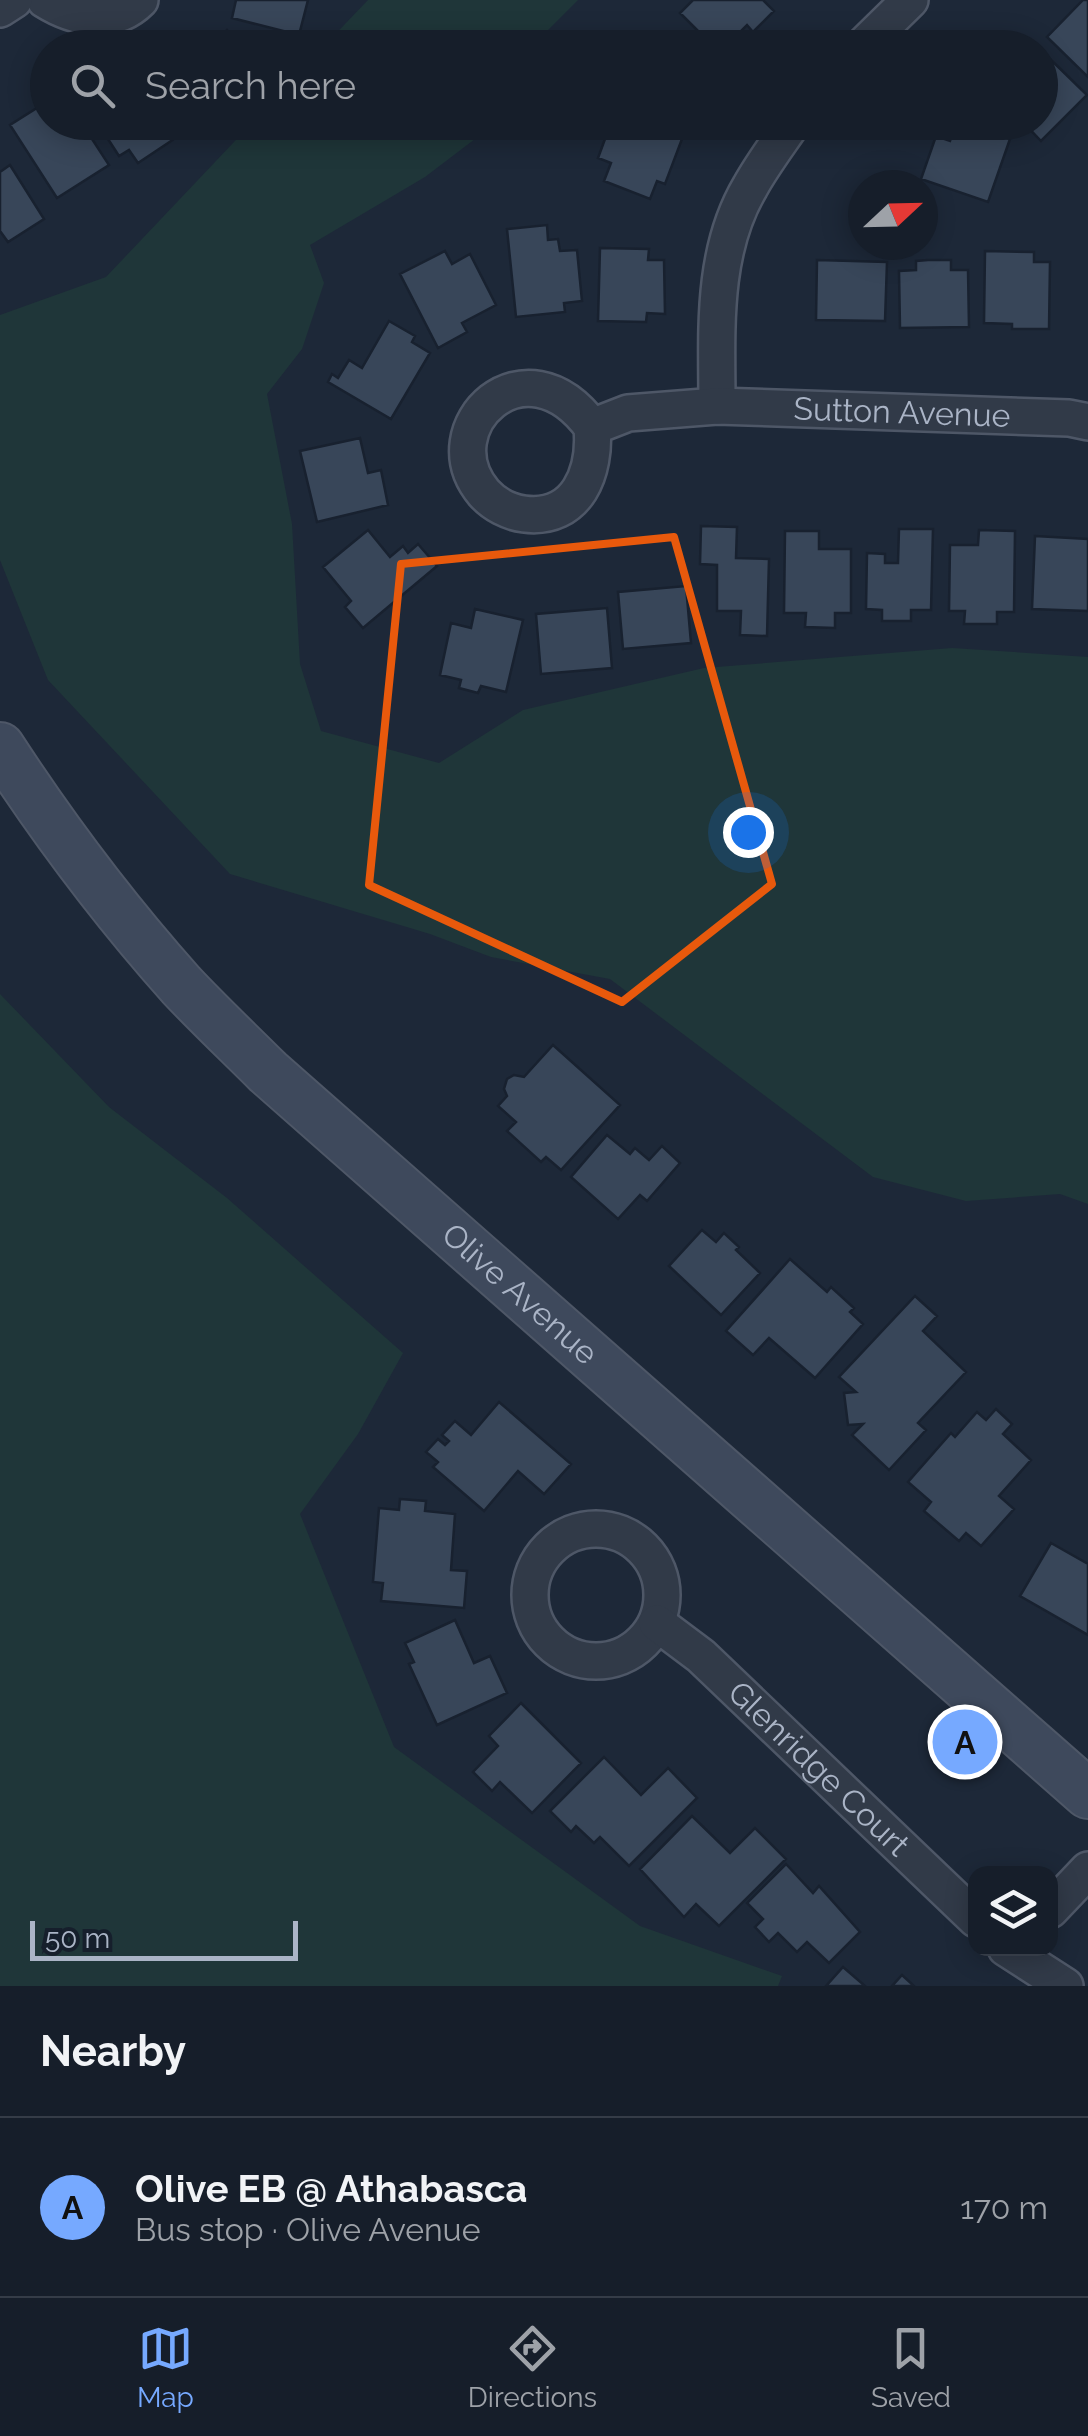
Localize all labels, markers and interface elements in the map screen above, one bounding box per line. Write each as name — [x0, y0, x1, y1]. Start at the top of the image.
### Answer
search box — [30, 30, 1058, 140]
icon: search — [65, 58, 120, 113]
text: Search here — [145, 63, 356, 108]
north arrow — [848, 170, 938, 260]
street label: Sutton Avenue — [793, 390, 1011, 434]
your location — [723, 807, 774, 858]
street label: Olive Avenue — [435, 1215, 606, 1372]
street label: Glenridge Court — [721, 1673, 917, 1863]
pin: A — [932, 1704, 998, 1780]
map controls — [968, 1866, 1058, 1956]
button: layers — [968, 1866, 1058, 1956]
scale bar — [30, 1916, 298, 1960]
text: 50 m — [45, 1922, 110, 1955]
text: Nearby — [40, 2027, 186, 2076]
text: Olive EB @ Athabasca — [135, 2166, 527, 2211]
text: A — [62, 2189, 83, 2226]
text: 170 m — [960, 2189, 1048, 2226]
text: Bus stop · Olive Avenue — [135, 2211, 480, 2248]
tab: Map — [137, 2321, 194, 2414]
tab: Directions — [468, 2321, 597, 2414]
tab: Saved — [871, 2321, 951, 2414]

